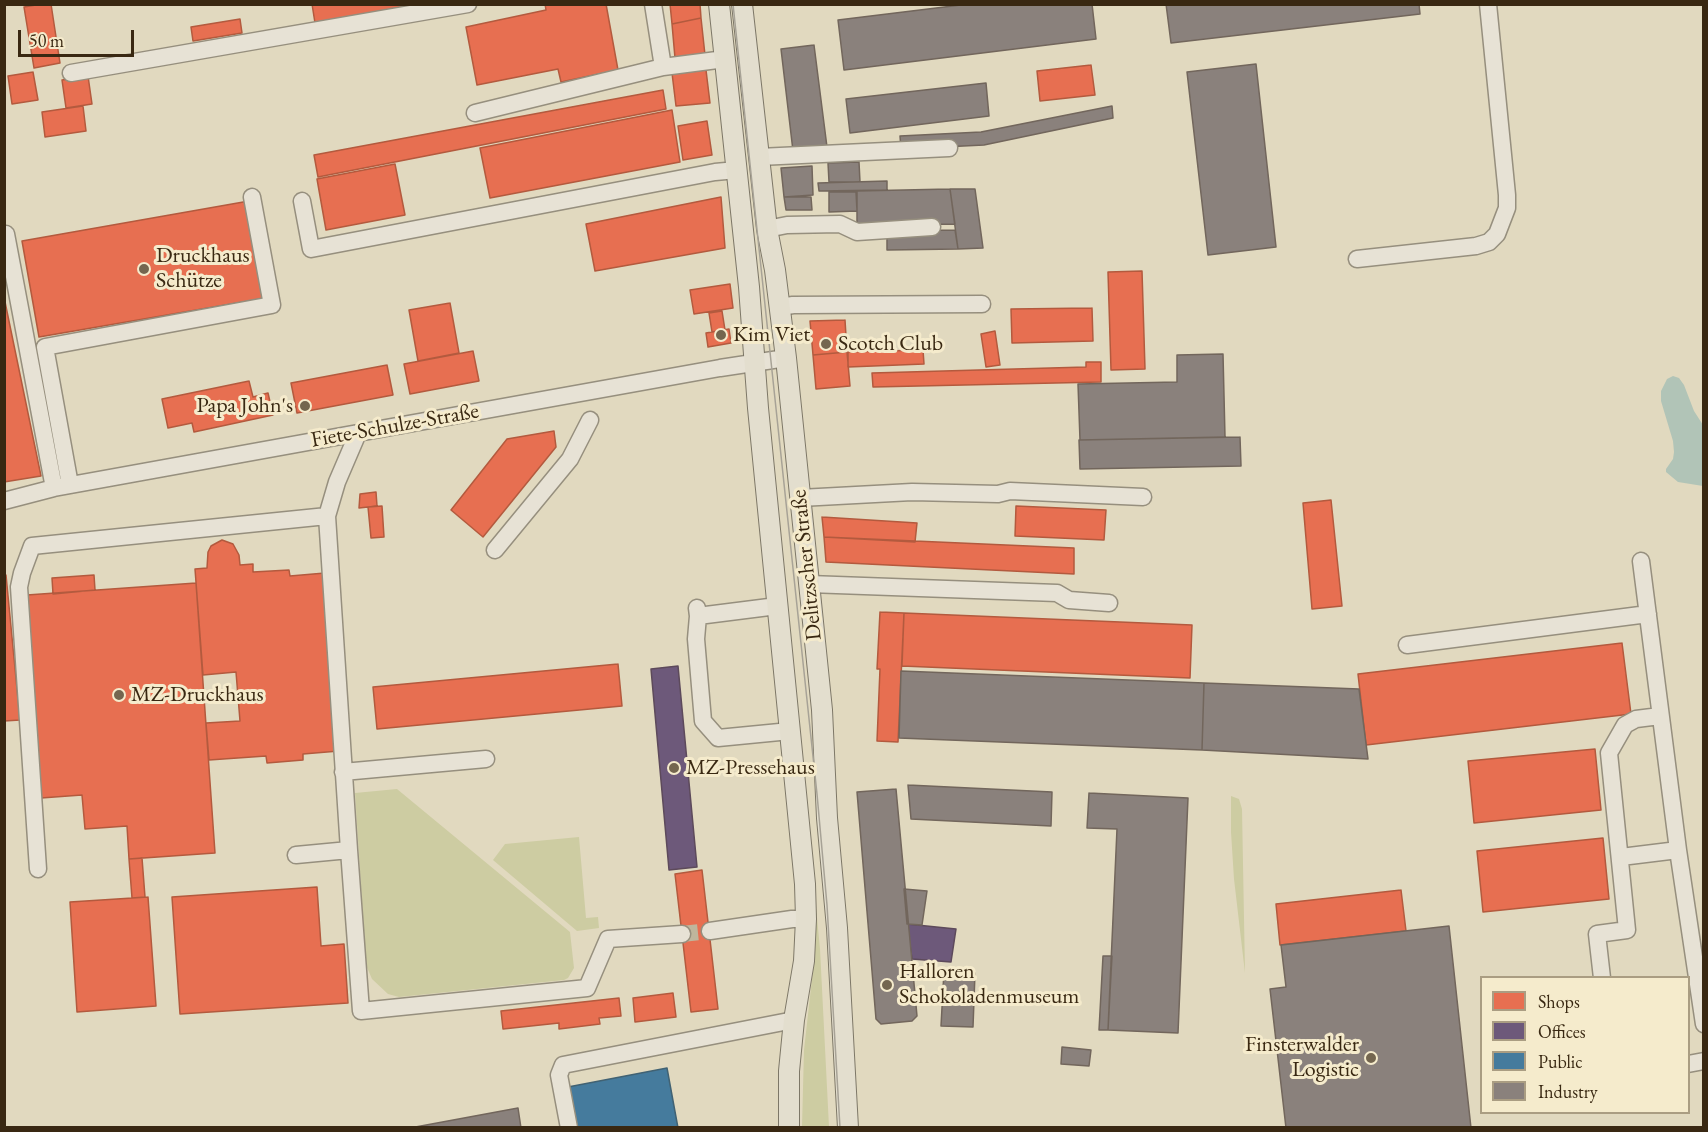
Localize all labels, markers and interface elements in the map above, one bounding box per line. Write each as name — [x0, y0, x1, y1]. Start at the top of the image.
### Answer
scale bar — [21, 18, 136, 56]
text: 50 m — [29, 29, 64, 52]
place label: Druckhaus Schütze — [156, 243, 250, 294]
marker: Druckhaus Schütze — [137, 262, 151, 276]
place label: Kim Viet — [733, 322, 810, 348]
marker: Kim Viet — [714, 328, 728, 342]
place label: Scotch Club — [838, 331, 943, 357]
marker: Scotch Club — [819, 337, 833, 351]
place label: Papa John's — [197, 393, 293, 419]
street label: Fiete-Schulze-Straße — [309, 398, 481, 454]
marker: Papa John's — [298, 399, 312, 413]
street label: Delitzscher Straße — [786, 488, 828, 642]
place label: MZ-Druckhaus — [131, 682, 264, 708]
marker: MZ-Druckhaus — [112, 688, 126, 702]
place label: MZ-Pressehaus — [686, 755, 815, 781]
marker: MZ-Pressehaus — [667, 761, 681, 775]
place label: Halloren Schokoladenmuseum — [899, 959, 1079, 1010]
legend — [1480, 976, 1690, 1114]
marker: Halloren Schokoladenmuseum — [880, 978, 894, 992]
text: Shops — [1538, 990, 1580, 1013]
text: Offices — [1538, 1020, 1586, 1043]
place label: Finsterwalder Logistic — [1245, 1032, 1359, 1084]
text: Public — [1538, 1050, 1582, 1073]
marker: Finsterwalder Logistic — [1364, 1051, 1378, 1065]
text: Industry — [1538, 1080, 1598, 1103]

